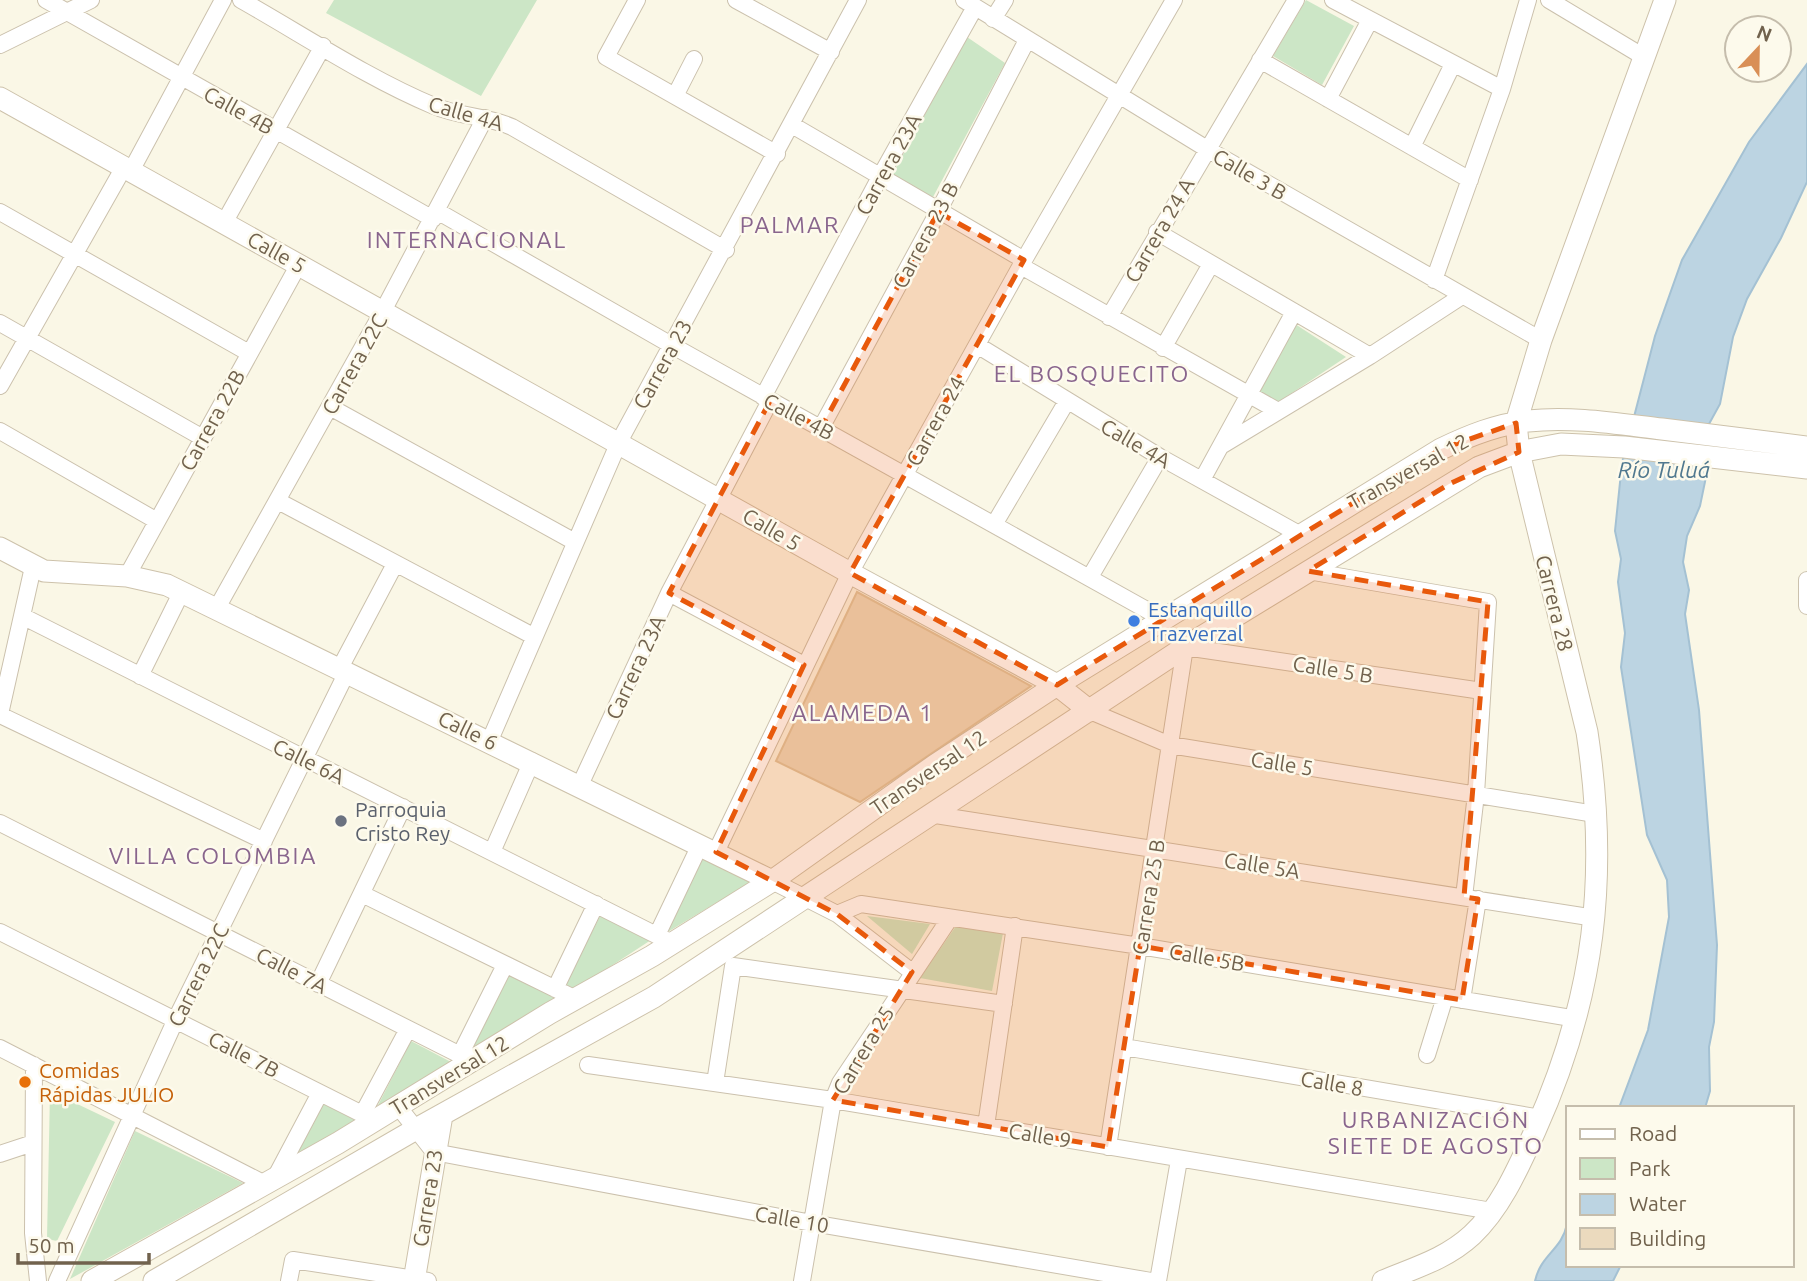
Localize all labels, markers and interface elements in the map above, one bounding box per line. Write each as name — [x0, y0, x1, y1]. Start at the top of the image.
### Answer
north arrow — [1723, 14, 1793, 84]
text: N — [1754, 20, 1775, 46]
street label: Calle 4B — [200, 81, 278, 139]
street label: Calle 4A — [426, 91, 506, 135]
street label: Carrera 23A — [850, 109, 926, 219]
street label: Calle 3 B — [1209, 143, 1291, 205]
street label: Carrera 24 A — [1119, 173, 1199, 287]
street label: Carrera 23 B — [887, 178, 963, 292]
district label: PALMAR — [740, 212, 840, 237]
street label: Calle 5 — [244, 226, 310, 278]
district label: INTERNACIONAL — [367, 227, 567, 252]
street label: Carrera 22C — [317, 309, 392, 418]
street label: Carrera 23 — [628, 315, 696, 413]
district label: EL BOSQUECITO — [994, 361, 1190, 386]
street label: Carrera 22B — [174, 365, 250, 475]
street label: Carrera 24 — [901, 372, 969, 470]
street label: Calle 4B — [760, 387, 838, 445]
street label: Calle 4A — [1097, 413, 1175, 473]
street label: Transversal 12 — [1343, 428, 1473, 514]
water label: Río Tuluá — [1618, 457, 1710, 482]
street label: Calle 5 — [739, 503, 805, 555]
street label: Carrera 28 — [1531, 552, 1579, 654]
place label: Estanquillo Trazverzal — [1148, 597, 1253, 645]
street label: Carrera 23A — [600, 611, 670, 723]
marker: Estanquillo Trazverzal — [1126, 613, 1142, 629]
street label: Calle 5 B — [1291, 651, 1375, 687]
district label: ALAMEDA 1 — [792, 700, 934, 725]
street label: Calle 6 — [434, 705, 502, 755]
street label: Transversal 12 — [866, 724, 990, 820]
street label: Calle 6A — [269, 733, 349, 789]
street label: Calle 5 — [1249, 746, 1315, 780]
place label: Parroquia Cristo Rey — [355, 797, 450, 845]
marker: Parroquia Cristo Rey — [333, 813, 349, 829]
street label: Carrera 25 B — [1127, 838, 1169, 956]
district label: VILLA COLOMBIA — [109, 843, 317, 868]
street label: Calle 5A — [1222, 847, 1302, 883]
street label: Carrera 22C — [163, 920, 233, 1030]
street label: Calle 5B — [1167, 939, 1247, 975]
street label: Calle 7A — [252, 942, 332, 998]
street label: Carrera 25 — [827, 1002, 899, 1098]
street label: Calle 7B — [205, 1026, 283, 1082]
street label: Transversal 12 — [385, 1030, 513, 1120]
place label: Comidas Rápidas JULIO — [39, 1058, 174, 1106]
street label: Calle 8 — [1299, 1066, 1365, 1100]
marker: Comidas Rápidas JULIO — [17, 1074, 33, 1090]
district label: URBANIZACIÓN SIETE DE AGOSTO — [1328, 1106, 1544, 1158]
legend — [1566, 1106, 1793, 1267]
street label: Calle 9 — [1007, 1118, 1073, 1152]
text: Road — [1629, 1121, 1677, 1145]
street label: Carrera 23 — [407, 1148, 447, 1248]
text: Park — [1629, 1156, 1671, 1180]
text: Water — [1629, 1191, 1687, 1215]
street label: Calle 10 — [753, 1201, 831, 1237]
scale bar — [18, 1222, 149, 1266]
text: Building — [1629, 1226, 1706, 1250]
text: 50 m — [28, 1233, 75, 1257]

